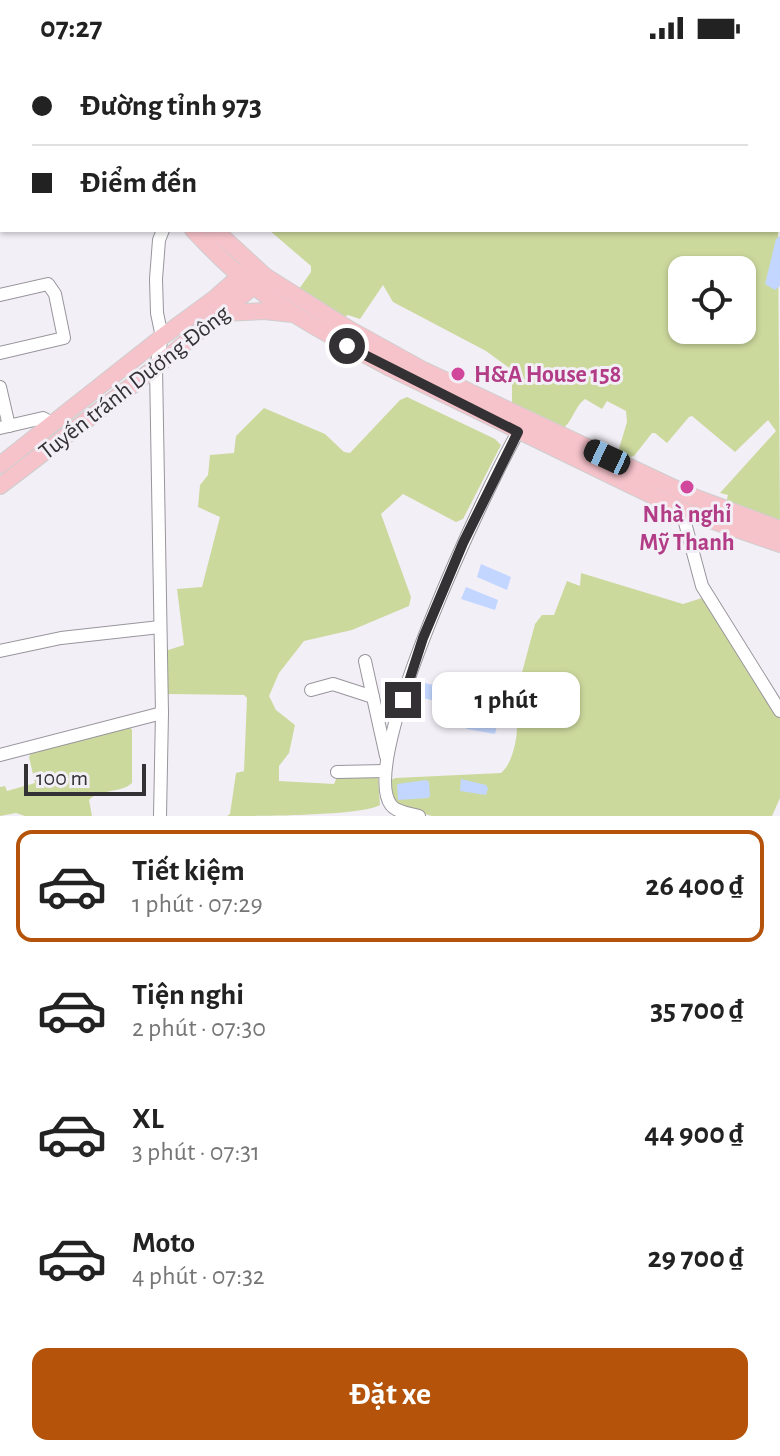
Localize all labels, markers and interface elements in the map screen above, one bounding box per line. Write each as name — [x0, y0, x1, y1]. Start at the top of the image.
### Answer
text: 07:27 — [40, 13, 103, 43]
text: Đường tỉnh 973 — [80, 91, 262, 121]
text: Điểm đến — [80, 168, 197, 198]
map controls — [668, 256, 756, 344]
button: locate — [668, 256, 756, 344]
street label: Tuyến tránh Dương Đông — [35, 301, 235, 464]
route start — [329, 328, 365, 364]
place label: H&A House 158 — [474, 363, 621, 387]
marker: H&A House 158 — [449, 365, 467, 383]
car — [580, 436, 634, 478]
marker: Nhà nghỉ Mỹ Thanh — [678, 478, 696, 496]
place label: Nhà nghỉ Mỹ Thanh — [639, 503, 735, 555]
callout: 1 phút — [431, 672, 579, 728]
route end — [385, 682, 421, 718]
text: 1 phút — [475, 687, 537, 713]
scale bar — [24, 760, 146, 796]
text: 100 m — [36, 767, 88, 789]
icon: car — [36, 850, 108, 922]
text: Tiết kiệm — [132, 856, 245, 886]
text: 26 400 ₫ — [645, 871, 744, 901]
text: 1 phút · 07:29 — [132, 891, 263, 917]
icon: car — [36, 974, 108, 1046]
text: Tiện nghi — [132, 980, 244, 1010]
text: 35 700 ₫ — [650, 995, 744, 1025]
text: 2 phút · 07:30 — [132, 1015, 266, 1041]
icon: car — [36, 1098, 108, 1170]
text: XL — [132, 1104, 164, 1134]
text: 44 900 ₫ — [644, 1119, 744, 1149]
text: 3 phút · 07:31 — [132, 1139, 260, 1165]
icon: car — [36, 1222, 108, 1294]
text: Moto — [132, 1228, 195, 1258]
text: 29 700 ₫ — [647, 1243, 744, 1273]
text: 4 phút · 07:32 — [132, 1263, 265, 1289]
button: Đặt xe — [32, 1348, 748, 1440]

